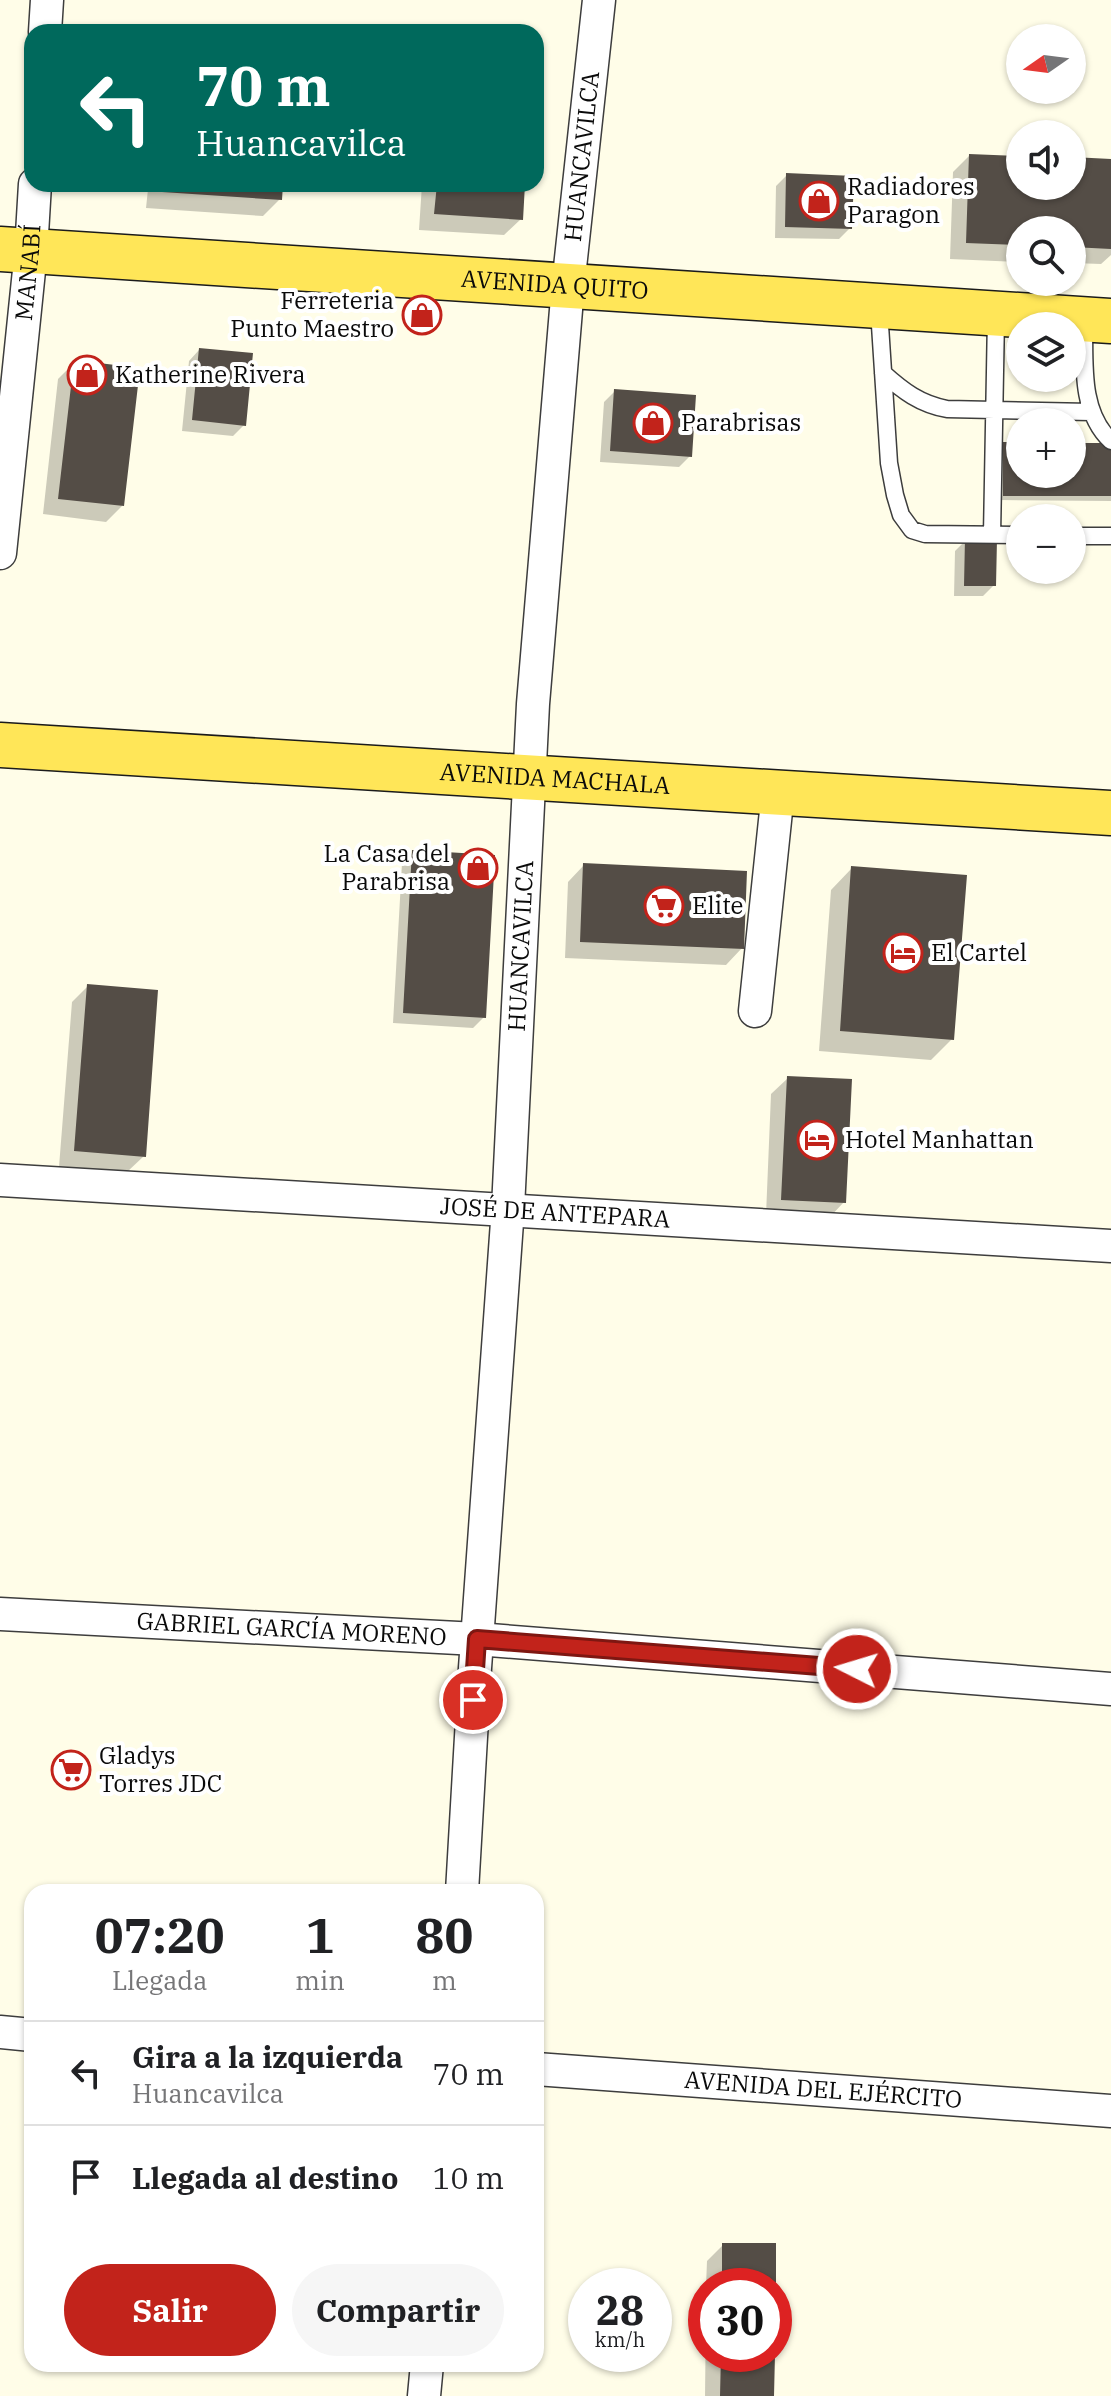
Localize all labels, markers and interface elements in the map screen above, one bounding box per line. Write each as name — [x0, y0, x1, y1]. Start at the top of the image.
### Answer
north arrow — [1006, 24, 1086, 104]
map controls — [1006, 24, 1086, 584]
text: 70 m — [196, 49, 331, 121]
icon: left — [64, 56, 168, 160]
street label: HUANCAVILCA — [556, 69, 606, 243]
text: Huancavilca — [196, 119, 406, 166]
button: sound — [1006, 120, 1086, 200]
place label: Radiadores Paragon — [847, 170, 975, 230]
shop icon: Radiadores Paragon — [798, 180, 840, 222]
button: search — [1006, 216, 1086, 296]
street label: MANABÍ — [7, 223, 48, 322]
street label: AVENIDA QUITO — [460, 262, 650, 306]
place label: Ferreteria Punto Maestro — [230, 284, 394, 344]
shop icon: Ferreteria Punto Maestro — [401, 294, 443, 336]
button: layers — [1006, 312, 1086, 392]
shop icon: Katherine Rivera — [66, 354, 108, 396]
place label: Katherine Rivera — [115, 358, 306, 390]
shop icon: Parabrisas — [632, 402, 674, 444]
place label: Parabrisas — [681, 406, 801, 438]
button: + — [1006, 408, 1086, 488]
button: − — [1006, 504, 1086, 584]
street label: AVENIDA MACHALA — [439, 755, 672, 801]
place label: La Casa del Parabrisa — [324, 837, 450, 897]
shop icon: La Casa del Parabrisa — [457, 847, 499, 889]
street label: HUANCAVILCA — [500, 859, 540, 1032]
supermarket icon: Elite — [643, 885, 685, 927]
place label: Elite — [692, 889, 743, 921]
hotel icon: El Cartel — [882, 932, 924, 974]
place label: El Cartel — [931, 936, 1027, 968]
hotel icon: Hotel Manhattan — [796, 1119, 838, 1161]
place label: Hotel Manhattan — [845, 1123, 1034, 1155]
street label: JOSÉ DE ANTEPARA — [439, 1189, 672, 1235]
street label: GABRIEL GARCÍA MORENO — [136, 1604, 447, 1652]
position arrow — [815, 1627, 899, 1711]
pin — [439, 1666, 507, 1734]
icon: arrive — [451, 1678, 495, 1722]
place label: Gladys Torres JDC — [99, 1739, 222, 1799]
supermarket icon: Gladys Torres JDC — [50, 1749, 92, 1791]
text: 07:20 — [95, 1904, 225, 1966]
text: 1 — [306, 1904, 334, 1966]
text: 80 — [416, 1904, 473, 1966]
text: Llegada — [112, 1963, 207, 1997]
text: min — [295, 1963, 345, 1997]
text: m — [432, 1963, 457, 1997]
text: Gira a la izquierda — [132, 2037, 403, 2076]
icon: left — [64, 2051, 108, 2095]
text: 70 m — [432, 2054, 504, 2093]
street label: AVENIDA DEL EJÉRCITO — [683, 2063, 963, 2115]
text: Huancavilca — [132, 2076, 284, 2110]
icon: arrive — [64, 2155, 108, 2199]
text: Llegada al destino — [132, 2158, 398, 2197]
text: 10 m — [432, 2158, 504, 2197]
button: Salir — [64, 2264, 276, 2356]
button: Compartir — [292, 2264, 504, 2356]
speed limit sign: 30 — [688, 2268, 792, 2372]
text: 28 — [596, 2284, 644, 2336]
text: km/h — [595, 2326, 645, 2353]

